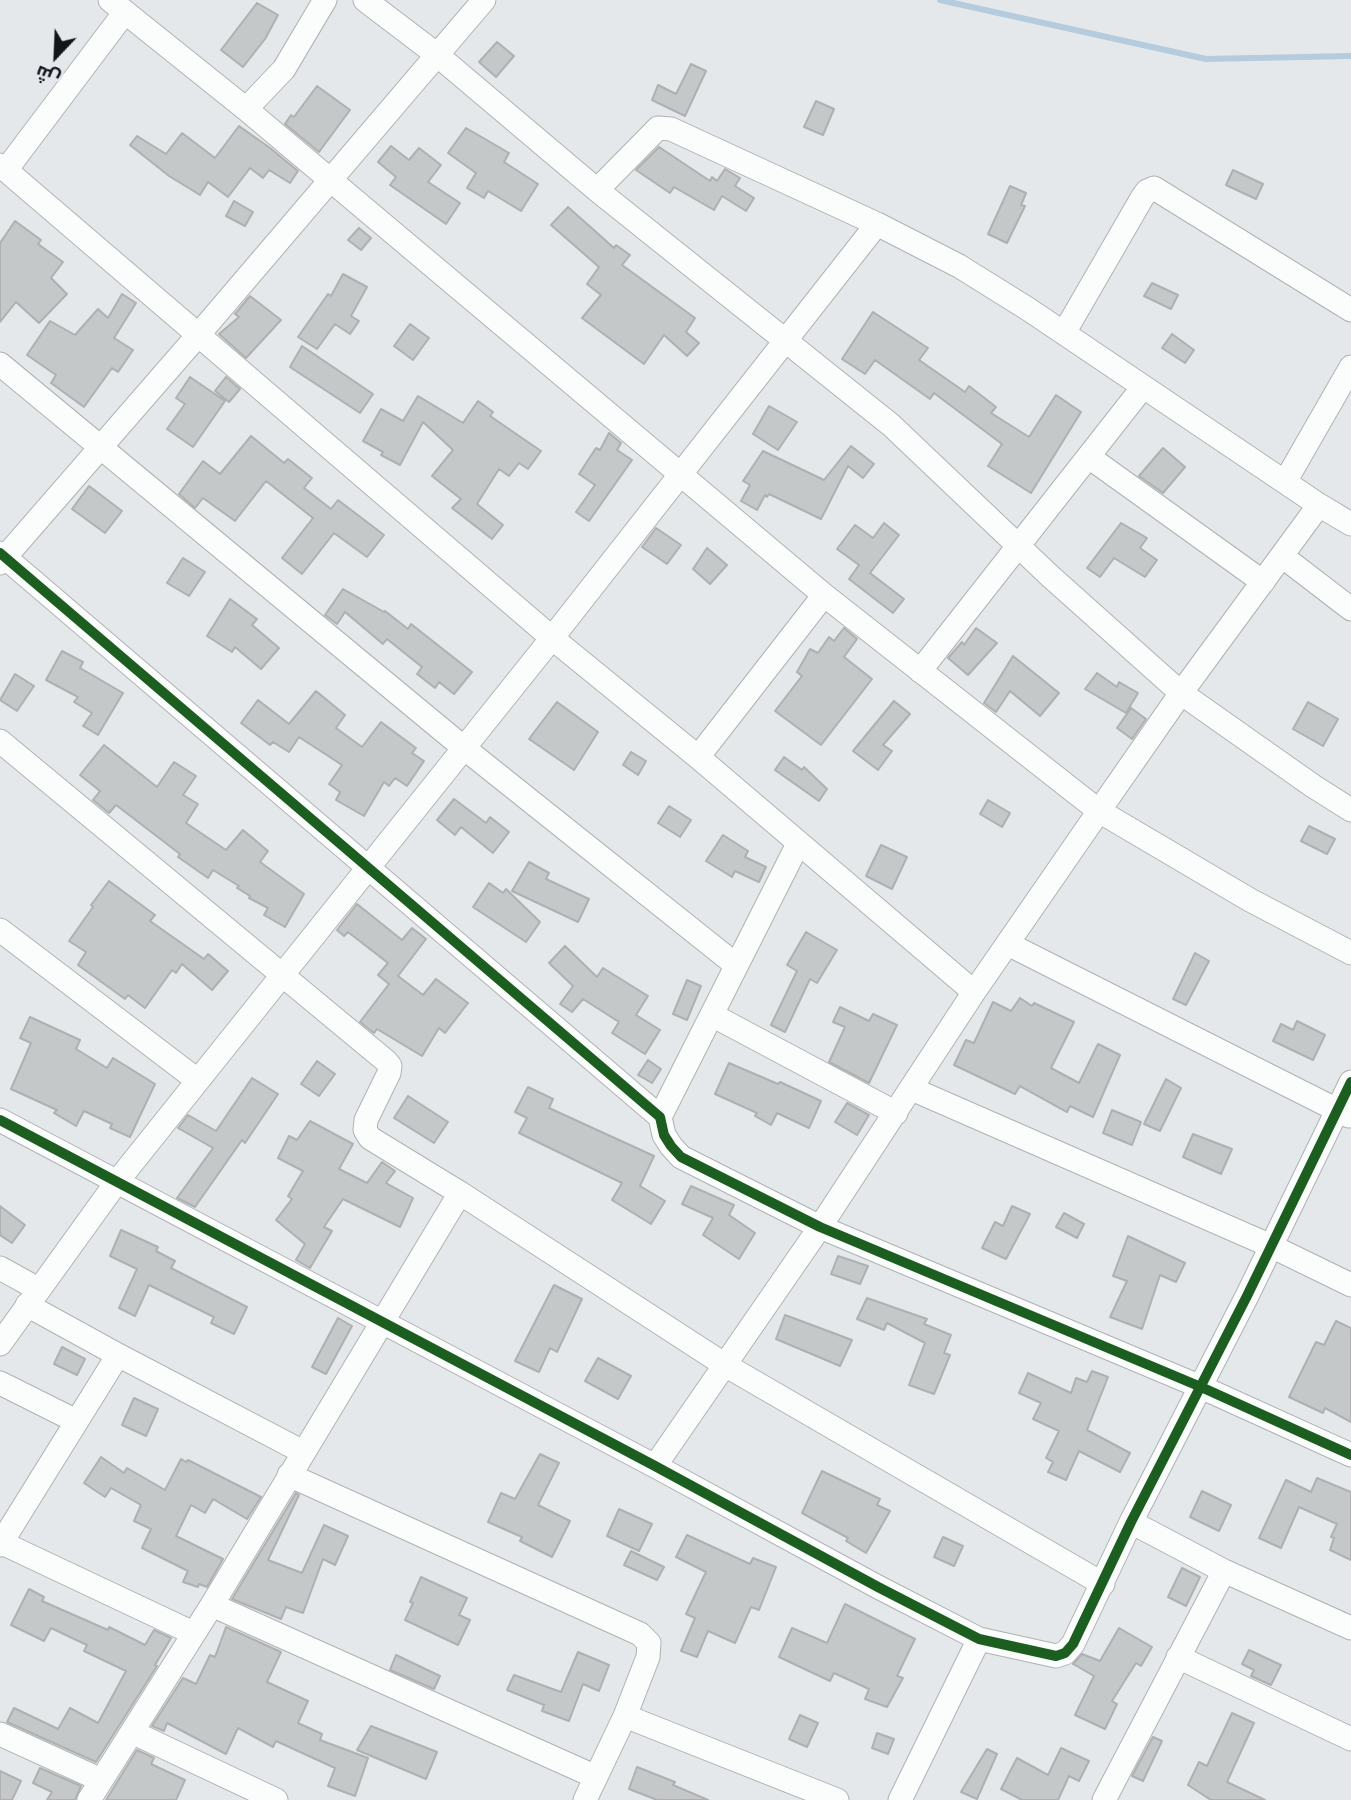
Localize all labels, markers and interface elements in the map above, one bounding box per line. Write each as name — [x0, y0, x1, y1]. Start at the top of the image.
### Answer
north arrow — [21, 21, 91, 91]
text: ش — [32, 60, 64, 91]

